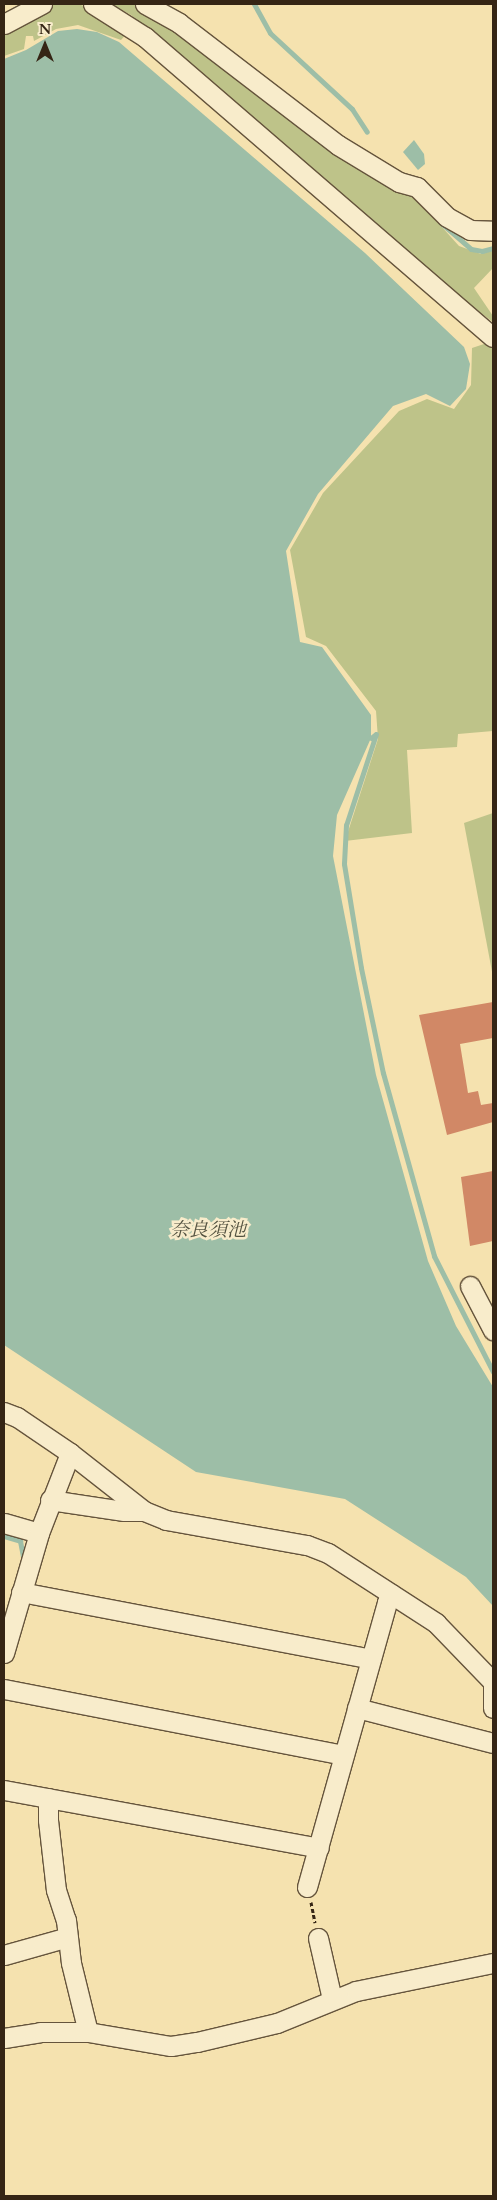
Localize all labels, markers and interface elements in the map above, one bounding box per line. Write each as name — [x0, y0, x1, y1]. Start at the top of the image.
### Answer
north arrow — [20, 20, 70, 70]
text: N — [39, 20, 51, 39]
water label: 奈良須池 — [170, 1220, 246, 1242]

